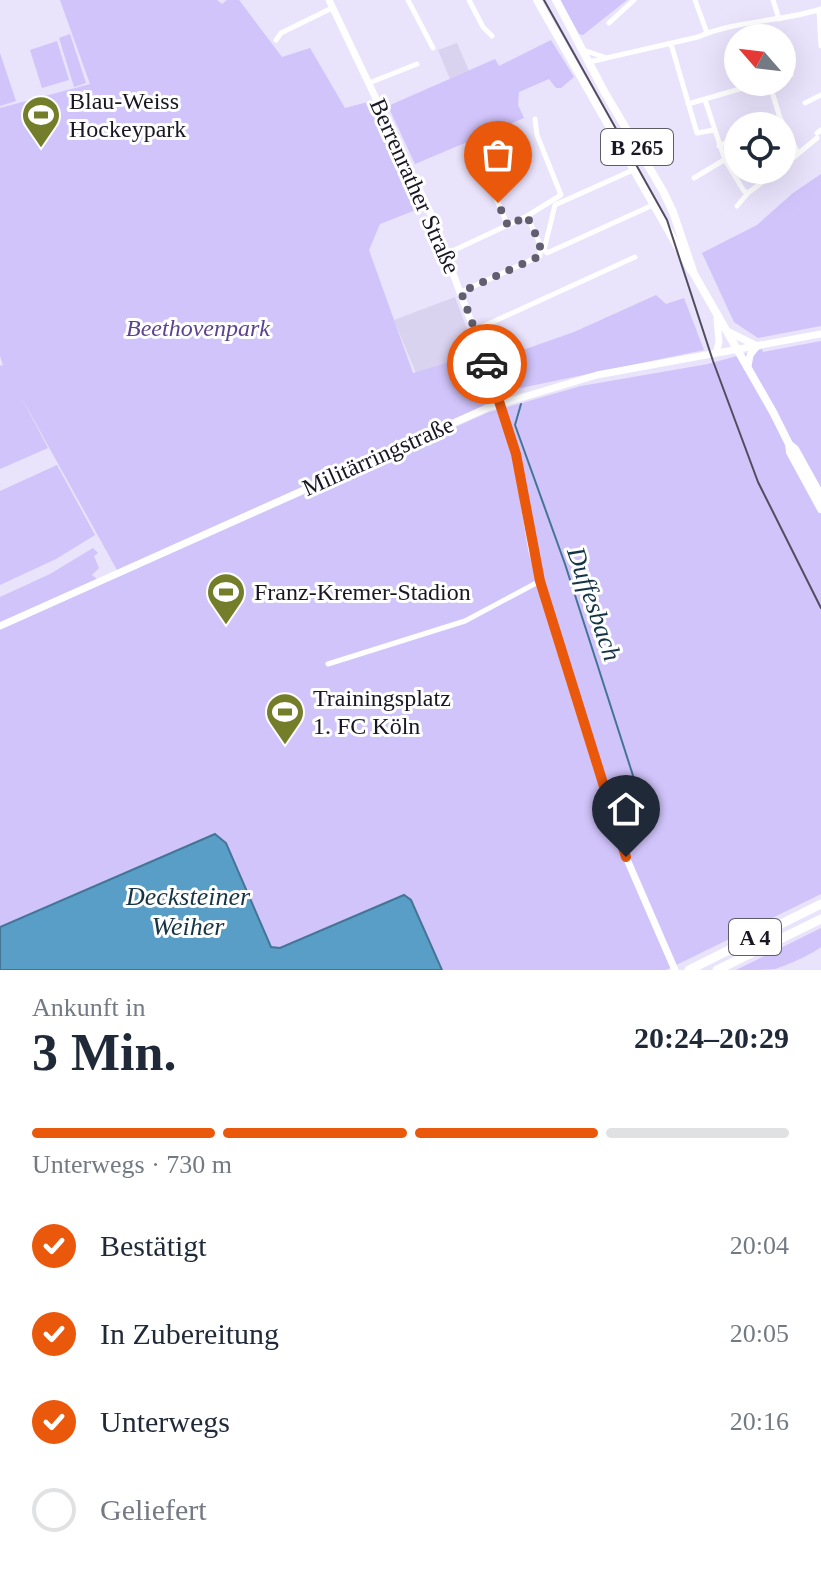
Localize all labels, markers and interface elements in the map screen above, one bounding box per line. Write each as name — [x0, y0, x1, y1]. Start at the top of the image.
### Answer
north arrow — [724, 24, 796, 96]
map controls — [724, 24, 796, 184]
place label: Blau-Weiss Hockeypark — [69, 88, 186, 142]
sports icon: Blau-Weiss Hockeypark — [20, 94, 62, 149]
street label: Berrenrather Straße — [365, 95, 465, 277]
button: locate — [724, 112, 796, 184]
pin — [464, 121, 532, 203]
road number: B 265 — [601, 129, 673, 165]
icon: bag — [476, 133, 520, 177]
park label: Beethovenpark — [126, 315, 270, 341]
courier — [447, 324, 527, 404]
icon: car — [465, 342, 509, 386]
street label: Militärringstraße — [298, 411, 458, 501]
water label: Duffesbach — [561, 542, 627, 665]
sports icon: Franz-Kremer-Stadion — [205, 571, 247, 626]
place label: Franz-Kremer-Stadion — [254, 579, 471, 605]
place label: Trainingsplatz 1. FC Köln — [313, 685, 451, 739]
sports icon: Trainingsplatz 1. FC Köln — [264, 691, 306, 746]
pin — [592, 775, 660, 857]
icon: home — [604, 787, 648, 831]
water label: Decksteiner Weiher — [125, 882, 251, 941]
road number: A 4 — [729, 919, 781, 955]
text: Ankunft in — [32, 993, 145, 1022]
text: 20:24–20:29 — [634, 1021, 789, 1054]
text: 3 Min. — [32, 1024, 176, 1081]
text: Unterwegs · 730 m — [32, 1150, 232, 1179]
icon: check — [32, 1224, 76, 1268]
text: Bestätigt — [100, 1229, 207, 1262]
text: 20:04 — [730, 1231, 789, 1260]
icon: check — [32, 1312, 76, 1356]
text: In Zubereitung — [100, 1317, 279, 1350]
text: 20:05 — [730, 1319, 789, 1348]
icon: check — [32, 1400, 76, 1444]
text: Unterwegs — [100, 1405, 230, 1438]
text: 20:16 — [730, 1407, 789, 1436]
text: Geliefert — [100, 1493, 207, 1526]

